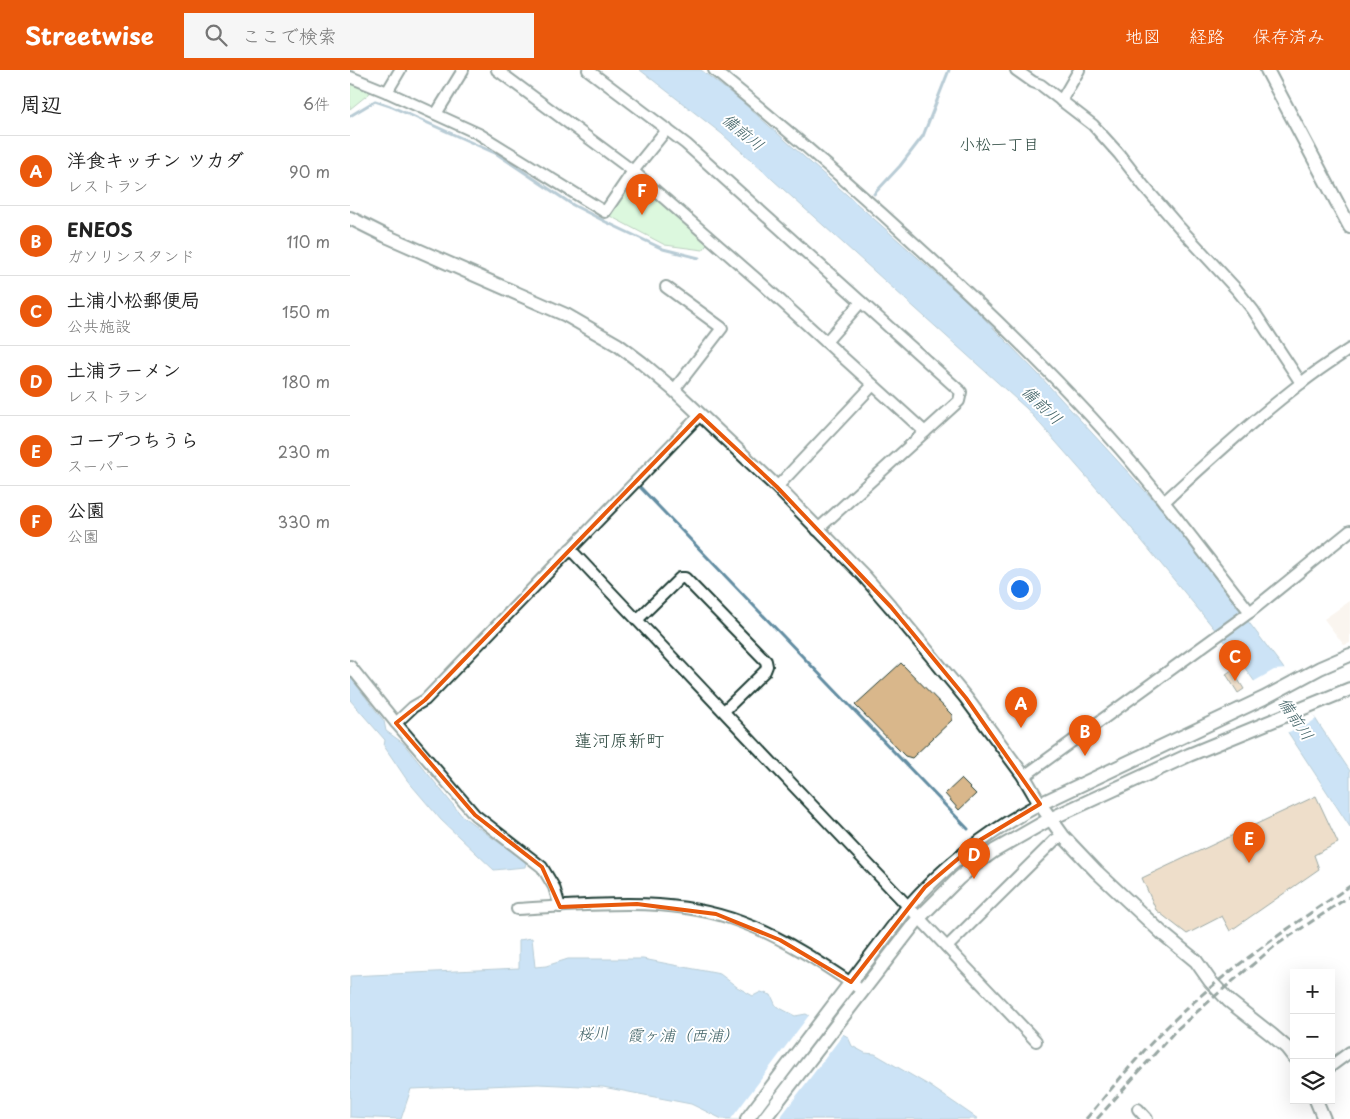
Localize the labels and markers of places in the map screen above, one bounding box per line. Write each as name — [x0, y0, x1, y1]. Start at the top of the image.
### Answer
pin: F — [626, 174, 658, 215]
pin: C — [1219, 640, 1251, 681]
pin: A — [1005, 687, 1037, 728]
pin: B — [1069, 715, 1101, 756]
pin: E — [1233, 822, 1265, 863]
pin: D — [958, 838, 990, 879]

